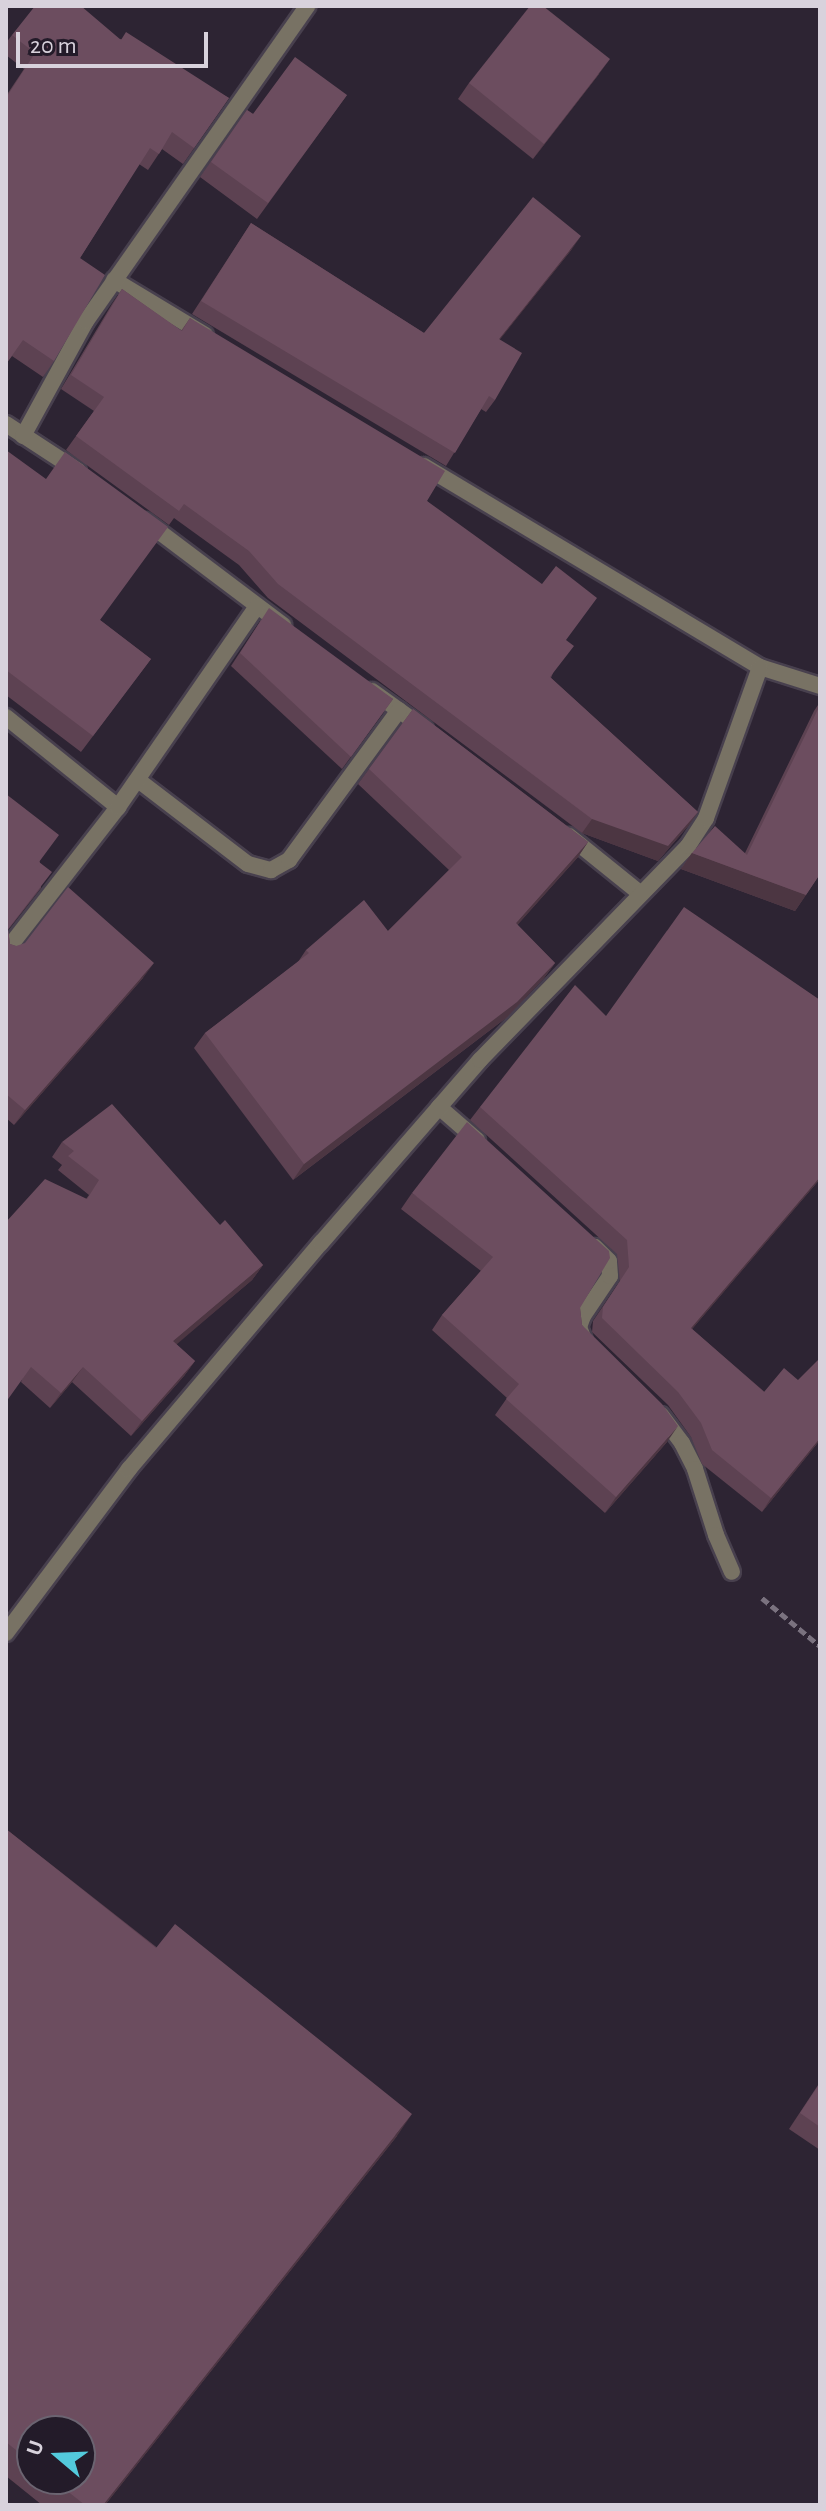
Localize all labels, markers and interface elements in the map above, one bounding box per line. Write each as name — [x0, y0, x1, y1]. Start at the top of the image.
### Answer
scale bar — [20, 16, 212, 66]
text: 20 m — [30, 34, 77, 58]
north arrow — [16, 2415, 96, 2495]
text: U — [23, 2438, 48, 2458]

